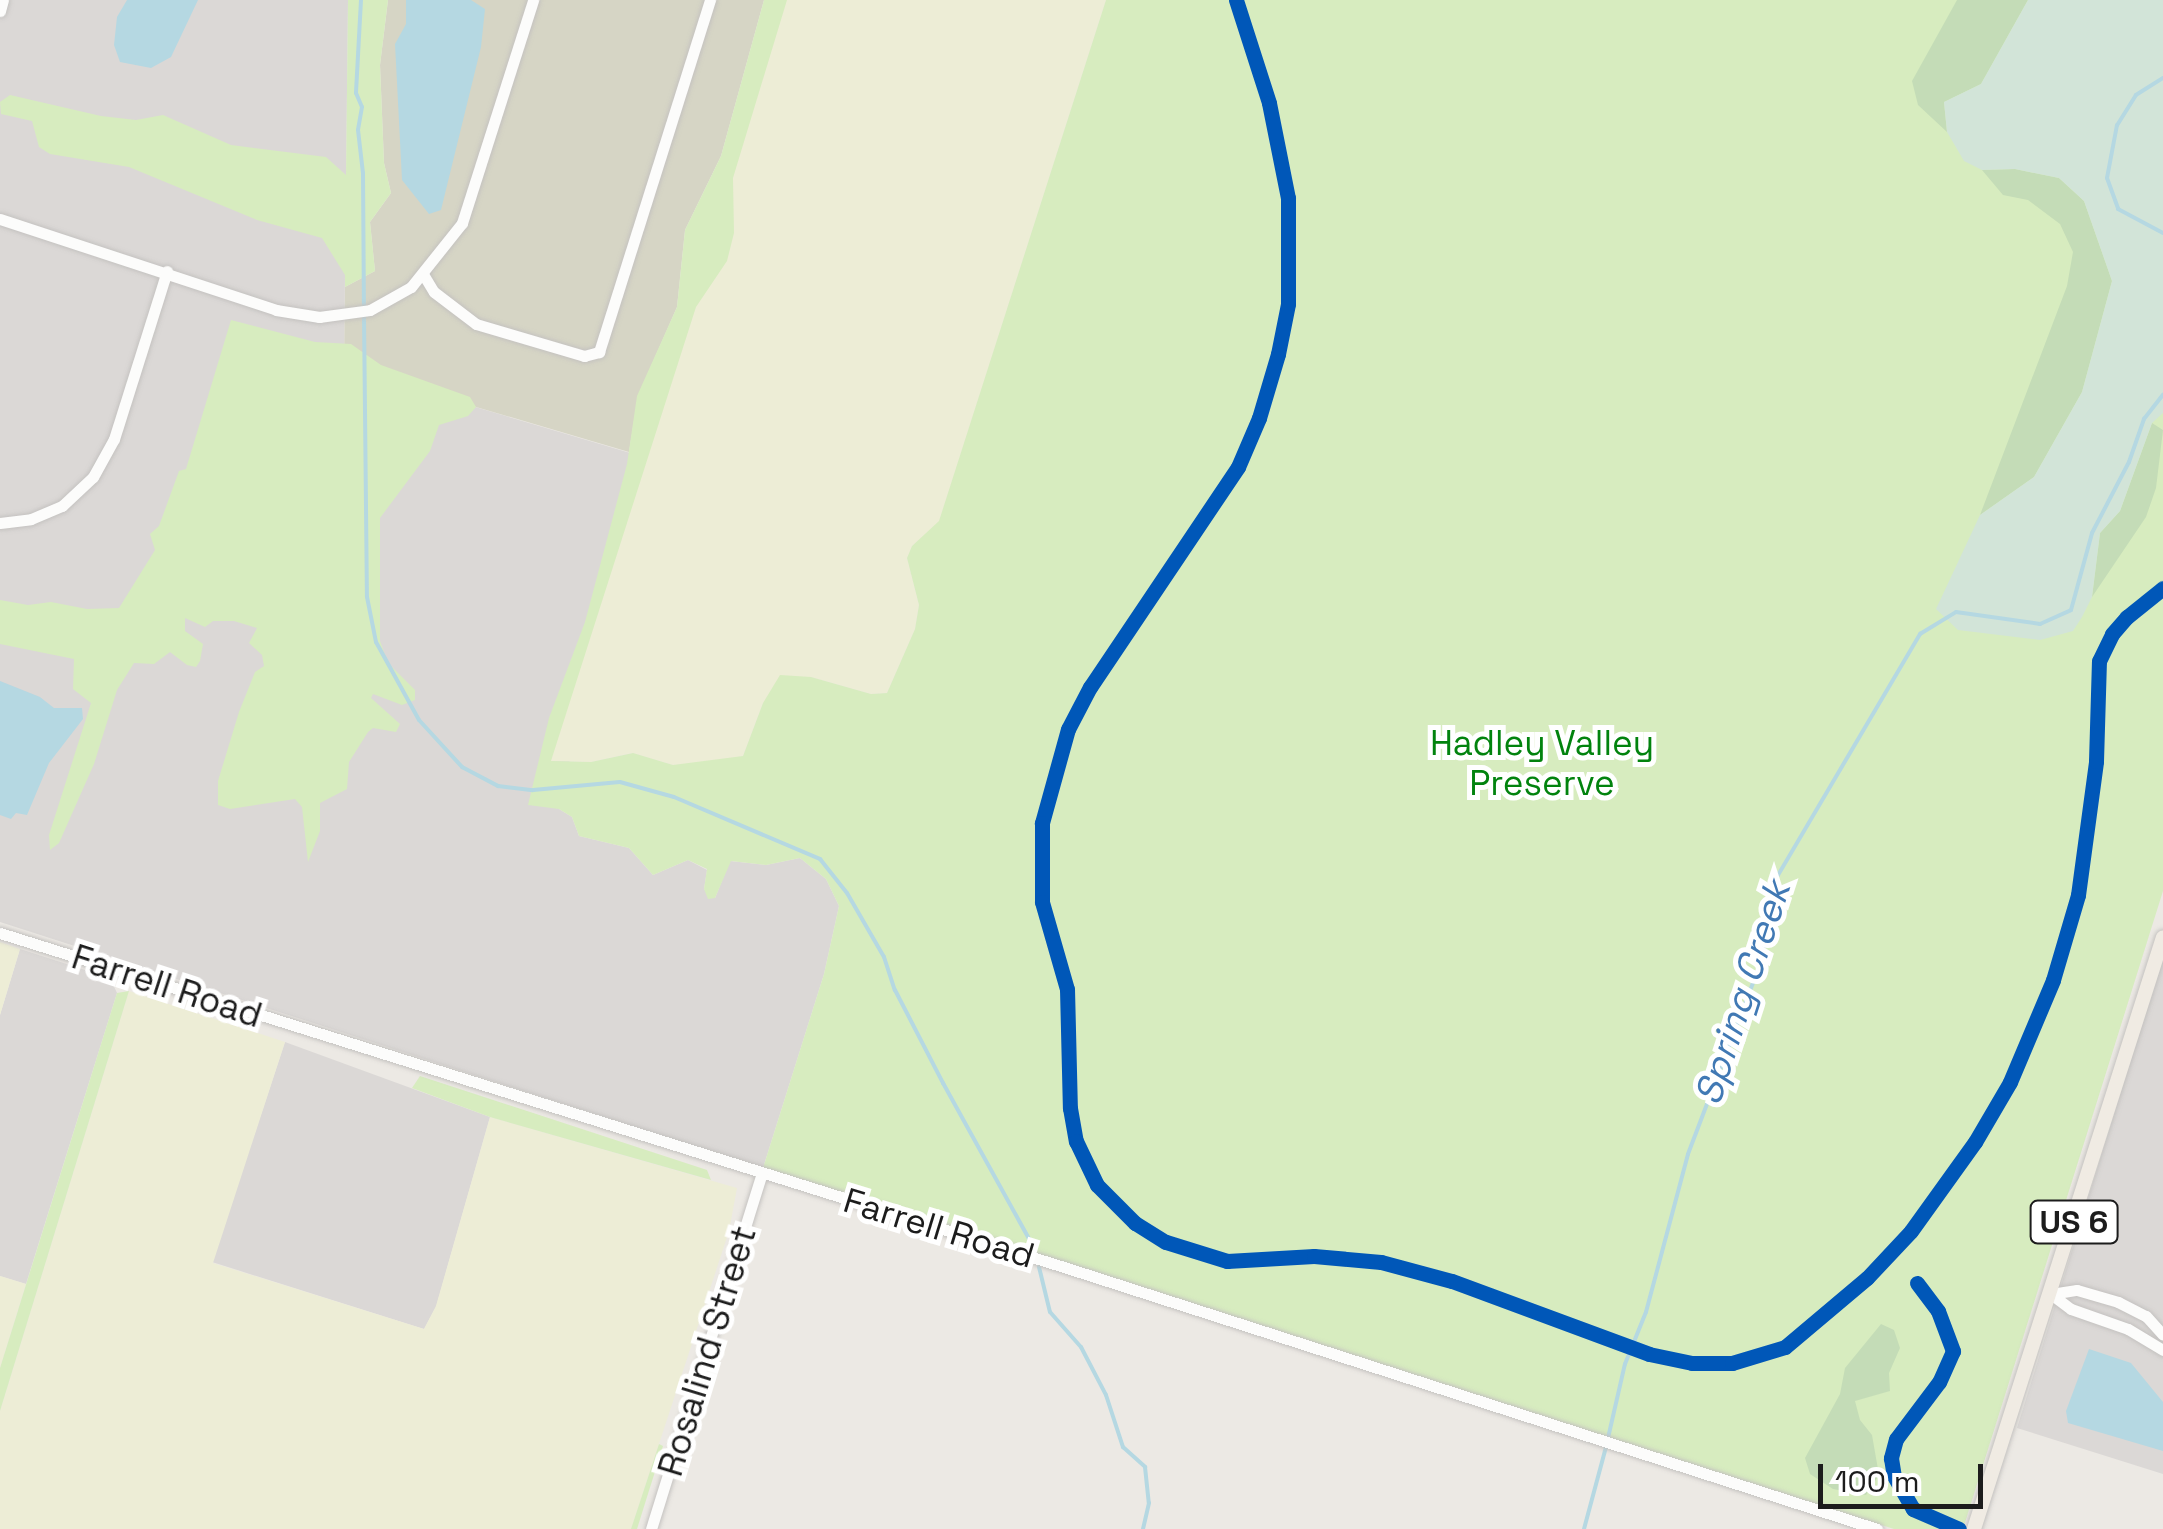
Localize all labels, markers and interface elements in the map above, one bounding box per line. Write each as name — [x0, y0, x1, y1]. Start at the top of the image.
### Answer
park label: Hadley Valley Preserve — [1430, 722, 1654, 804]
water label: Spring Creek — [1685, 875, 1801, 1111]
street label: Farrell Road — [67, 936, 267, 1036]
street label: Farrell Road — [839, 1179, 1039, 1277]
road number: US 6 — [2029, 1195, 2119, 1249]
street label: Rosalind Street — [649, 1221, 765, 1481]
scale bar — [1823, 1444, 1988, 1506]
text: 100 m — [1835, 1462, 1920, 1501]

